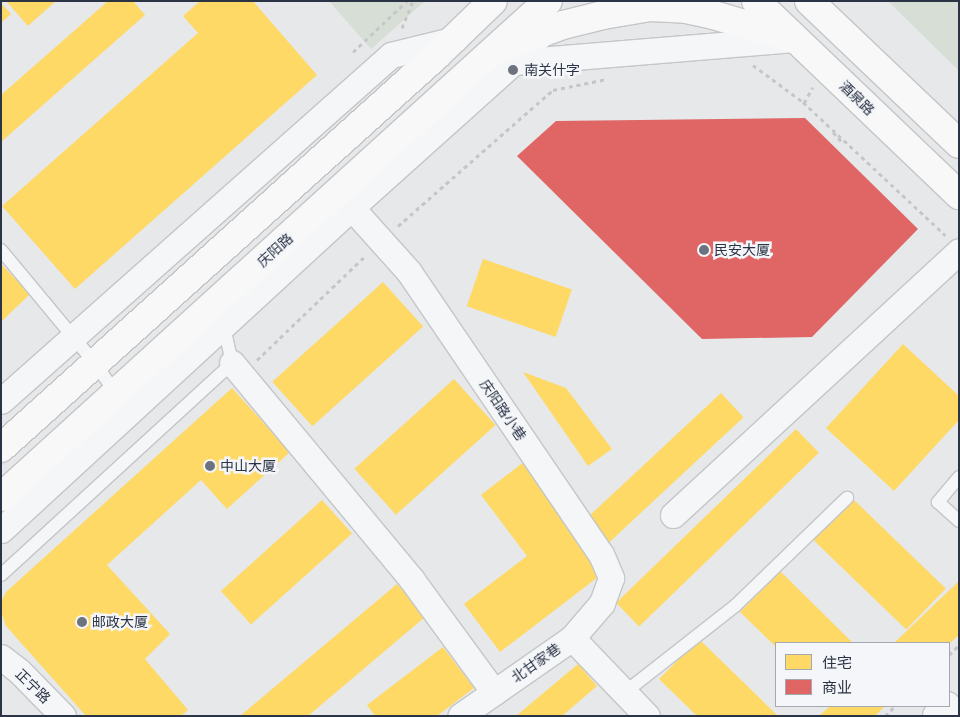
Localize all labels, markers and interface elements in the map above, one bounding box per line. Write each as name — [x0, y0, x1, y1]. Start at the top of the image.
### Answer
place label: 南关什字 — [524, 62, 580, 78]
marker: 南关什字 — [506, 63, 520, 77]
street label: 酒泉路 — [836, 77, 878, 119]
street label: 庆阳路 — [254, 230, 296, 270]
place label: 民安大厦 — [714, 242, 770, 258]
marker: 民安大厦 — [698, 244, 710, 256]
street label: 庆阳路小巷 — [476, 376, 530, 444]
place label: 中山大厦 — [220, 458, 276, 474]
marker: 中山大厦 — [204, 460, 216, 472]
place label: 邮政大厦 — [92, 614, 148, 630]
marker: 邮政大厦 — [76, 616, 88, 628]
street label: 北甘家巷 — [508, 640, 564, 686]
legend — [775, 642, 950, 707]
text: 住宅 — [822, 654, 852, 671]
street label: 正宁路 — [12, 665, 54, 707]
text: 商业 — [822, 679, 852, 696]

